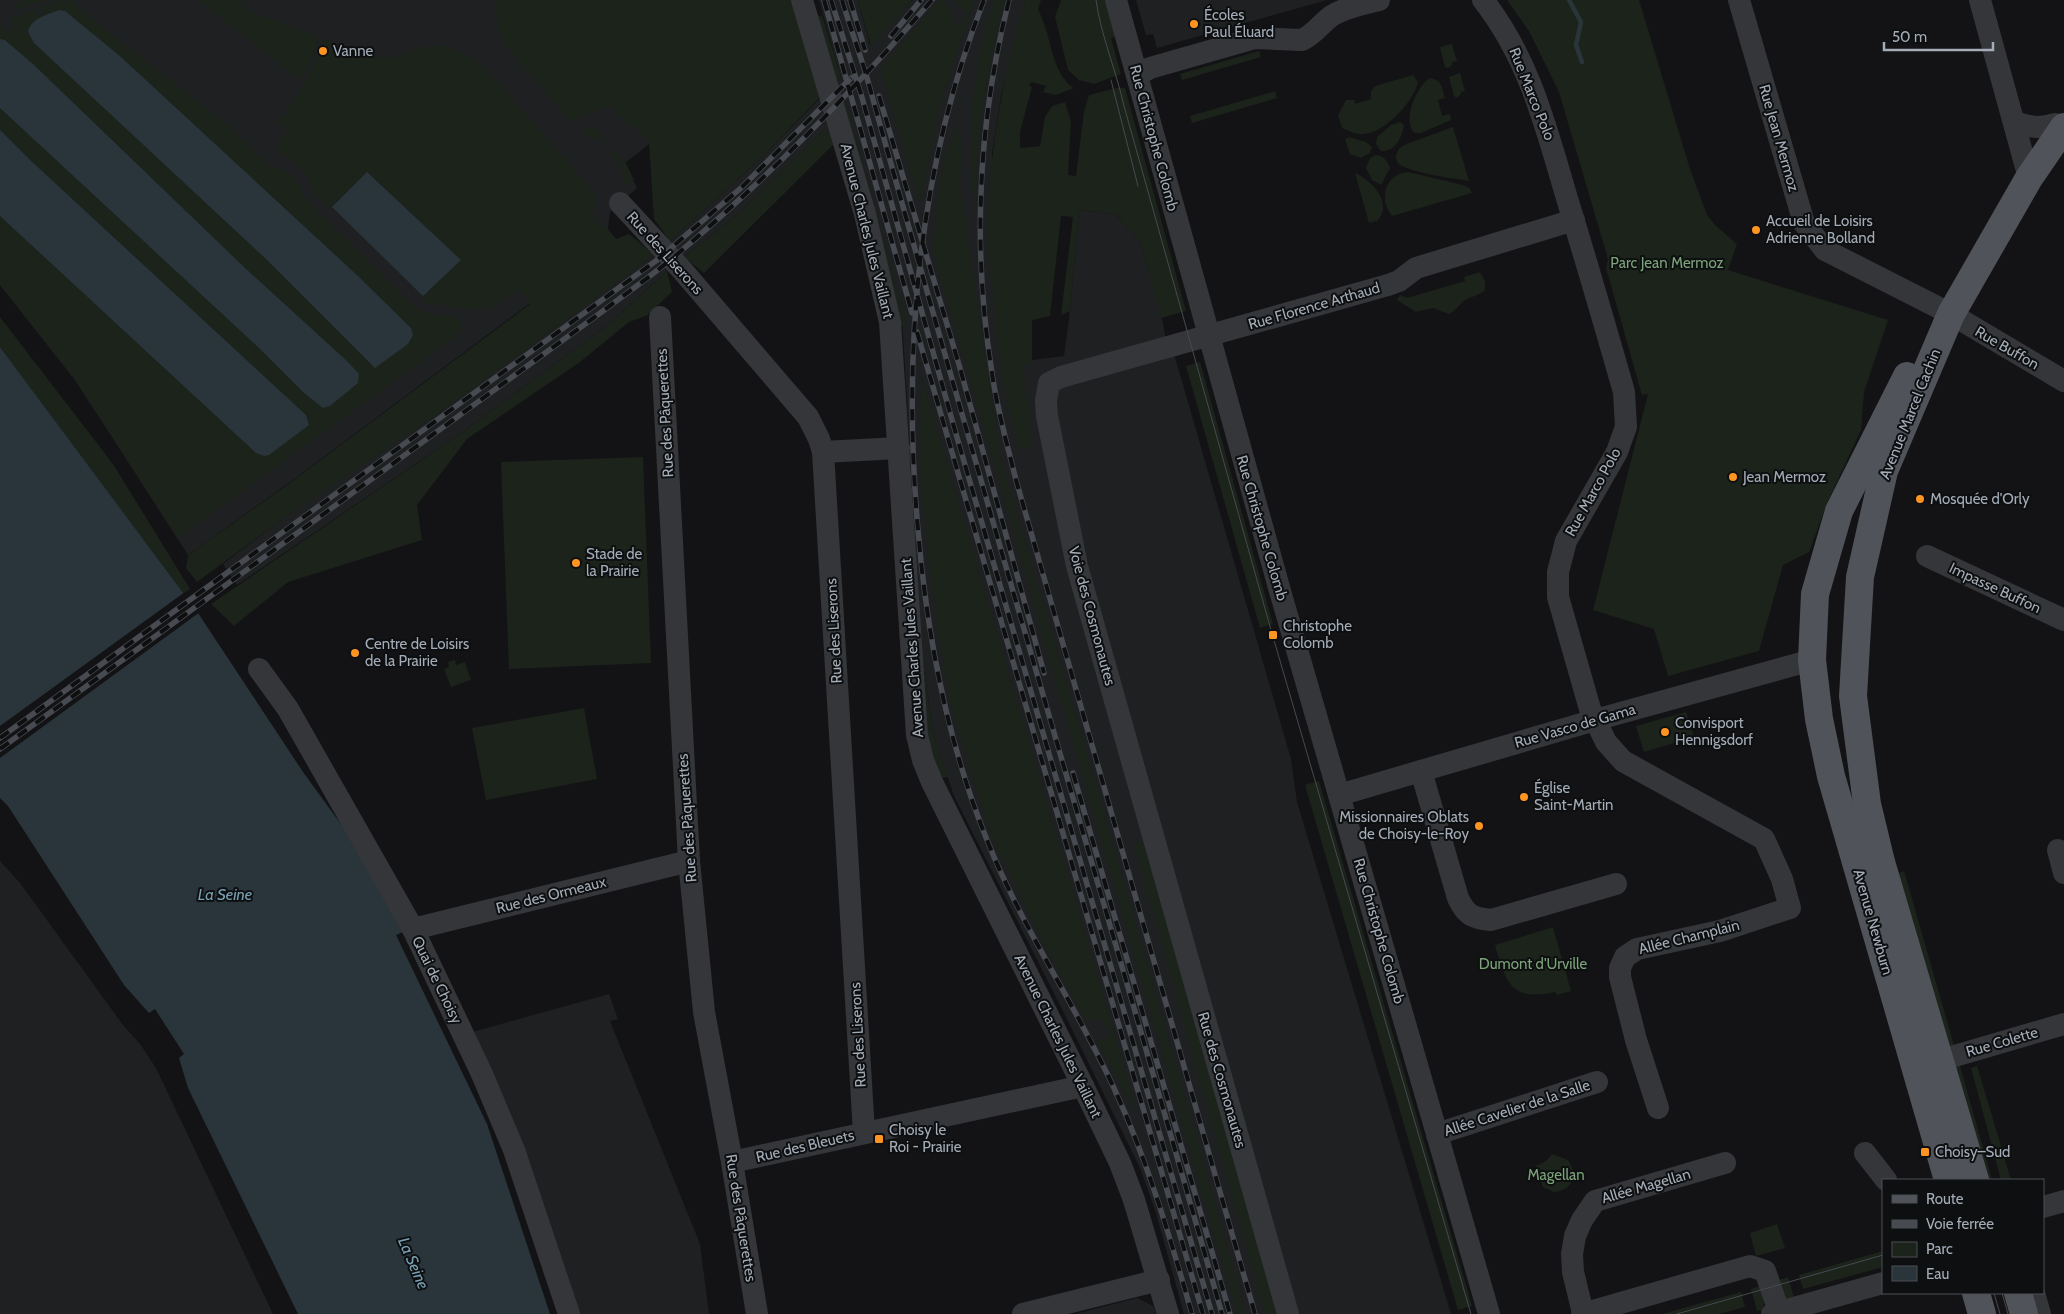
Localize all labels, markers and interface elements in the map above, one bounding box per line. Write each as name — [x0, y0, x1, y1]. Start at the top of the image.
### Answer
place label: Écoles Paul Éluard — [1204, 5, 1274, 41]
marker: Écoles Paul Éluard — [1188, 18, 1200, 30]
scale bar — [1884, 20, 1993, 52]
text: 50 m — [1892, 28, 1927, 46]
place label: Vanne — [333, 42, 374, 60]
marker: Vanne — [317, 45, 329, 57]
street label: Rue Marco Polo — [1505, 45, 1559, 143]
street label: Rue Christophe Colomb — [1126, 63, 1182, 213]
street label: Rue Jean Mermoz — [1755, 82, 1803, 194]
street label: Avenue Charles Jules Vaillant — [837, 142, 897, 320]
street label: Rue des Liserons — [623, 208, 707, 298]
place label: Accueil de Loisirs Adrienne Bolland — [1766, 212, 1875, 247]
marker: Accueil de Loisirs Adrienne Bolland — [1750, 224, 1762, 236]
park label: Parc Jean Mermoz — [1610, 254, 1724, 272]
street label: Rue Florence Arthaud — [1246, 279, 1382, 333]
street label: Rue Buffon — [1972, 322, 2042, 374]
street label: Avenue Marcel Cachin — [1876, 346, 1944, 482]
street label: Rue des Pâquerettes — [653, 348, 677, 478]
street label: Rue Marco Polo — [1561, 445, 1625, 539]
street label: Rue Christophe Colomb — [1233, 453, 1291, 603]
place label: Jean Mermoz — [1742, 468, 1826, 486]
marker: Jean Mermoz — [1727, 471, 1739, 483]
place label: Mosquée d'Orly — [1930, 490, 2030, 508]
marker: Mosquée d'Orly — [1914, 493, 1926, 505]
street label: Voie des Cosmonautes — [1065, 544, 1119, 688]
place label: Stade de la Prairie — [586, 545, 642, 580]
marker: Stade de la Prairie — [570, 557, 582, 569]
street label: Avenue Charles Jules Vaillant — [897, 558, 927, 738]
street label: Impasse Buffon — [1946, 559, 2044, 617]
street label: Rue des Liserons — [822, 578, 846, 684]
place label: Christophe Colomb — [1283, 617, 1352, 652]
marker: Christophe Colomb — [1267, 629, 1279, 641]
place label: Centre de Loisirs de la Prairie — [365, 635, 469, 670]
marker: Centre de Loisirs de la Prairie — [349, 647, 361, 659]
street label: Rue Vasco de Gama — [1512, 700, 1638, 752]
place label: Convisport Hennigsdorf — [1675, 714, 1753, 749]
marker: Convisport Hennigsdorf — [1659, 726, 1671, 738]
street label: Rue des Pâquerettes — [674, 753, 700, 883]
place label: Église Saint-Martin — [1534, 778, 1613, 814]
marker: Église Saint-Martin — [1518, 791, 1530, 803]
place label: Missionnaires Oblats de Choisy-le-Roy — [1339, 808, 1469, 843]
marker: Missionnaires Oblats de Choisy-le-Roy — [1473, 820, 1485, 832]
street label: Rue Christophe Colomb — [1350, 856, 1408, 1006]
street label: Avenue Newburn — [1849, 867, 1897, 977]
street label: Rue des Ormeaux — [494, 873, 608, 917]
water label: La Seine — [198, 885, 252, 904]
street label: Allée Champlain — [1637, 916, 1741, 958]
street label: Quai de Choisy — [408, 933, 466, 1027]
street label: Avenue Charles Jules Vaillant — [1011, 951, 1105, 1121]
park label: Dumont d'Urville — [1479, 955, 1587, 973]
street label: Rue des Liserons — [846, 982, 870, 1088]
street label: Rue des Cosmonautes — [1194, 1010, 1250, 1150]
street label: Rue Colette — [1964, 1023, 2040, 1061]
street label: Allée Cavelier de la Salle — [1442, 1076, 1593, 1140]
place label: Choisy le Roi - Prairie — [889, 1121, 962, 1156]
street label: Rue des Bleuets — [754, 1126, 856, 1166]
marker: Choisy le Roi - Prairie — [873, 1133, 885, 1145]
place label: Choisy–Sud — [1935, 1143, 2010, 1161]
marker: Choisy–Sud — [1919, 1146, 1931, 1158]
street label: Rue des Pâquerettes — [722, 1153, 760, 1283]
street label: Allée Magellan — [1599, 1165, 1693, 1207]
park label: Magellan — [1527, 1166, 1585, 1184]
legend — [1882, 1179, 2044, 1294]
text: Route — [1926, 1190, 1964, 1208]
text: Voie ferrée — [1926, 1215, 1994, 1233]
water label: La Seine — [394, 1234, 433, 1292]
text: Parc — [1926, 1240, 1953, 1258]
text: Eau — [1926, 1265, 1949, 1283]

